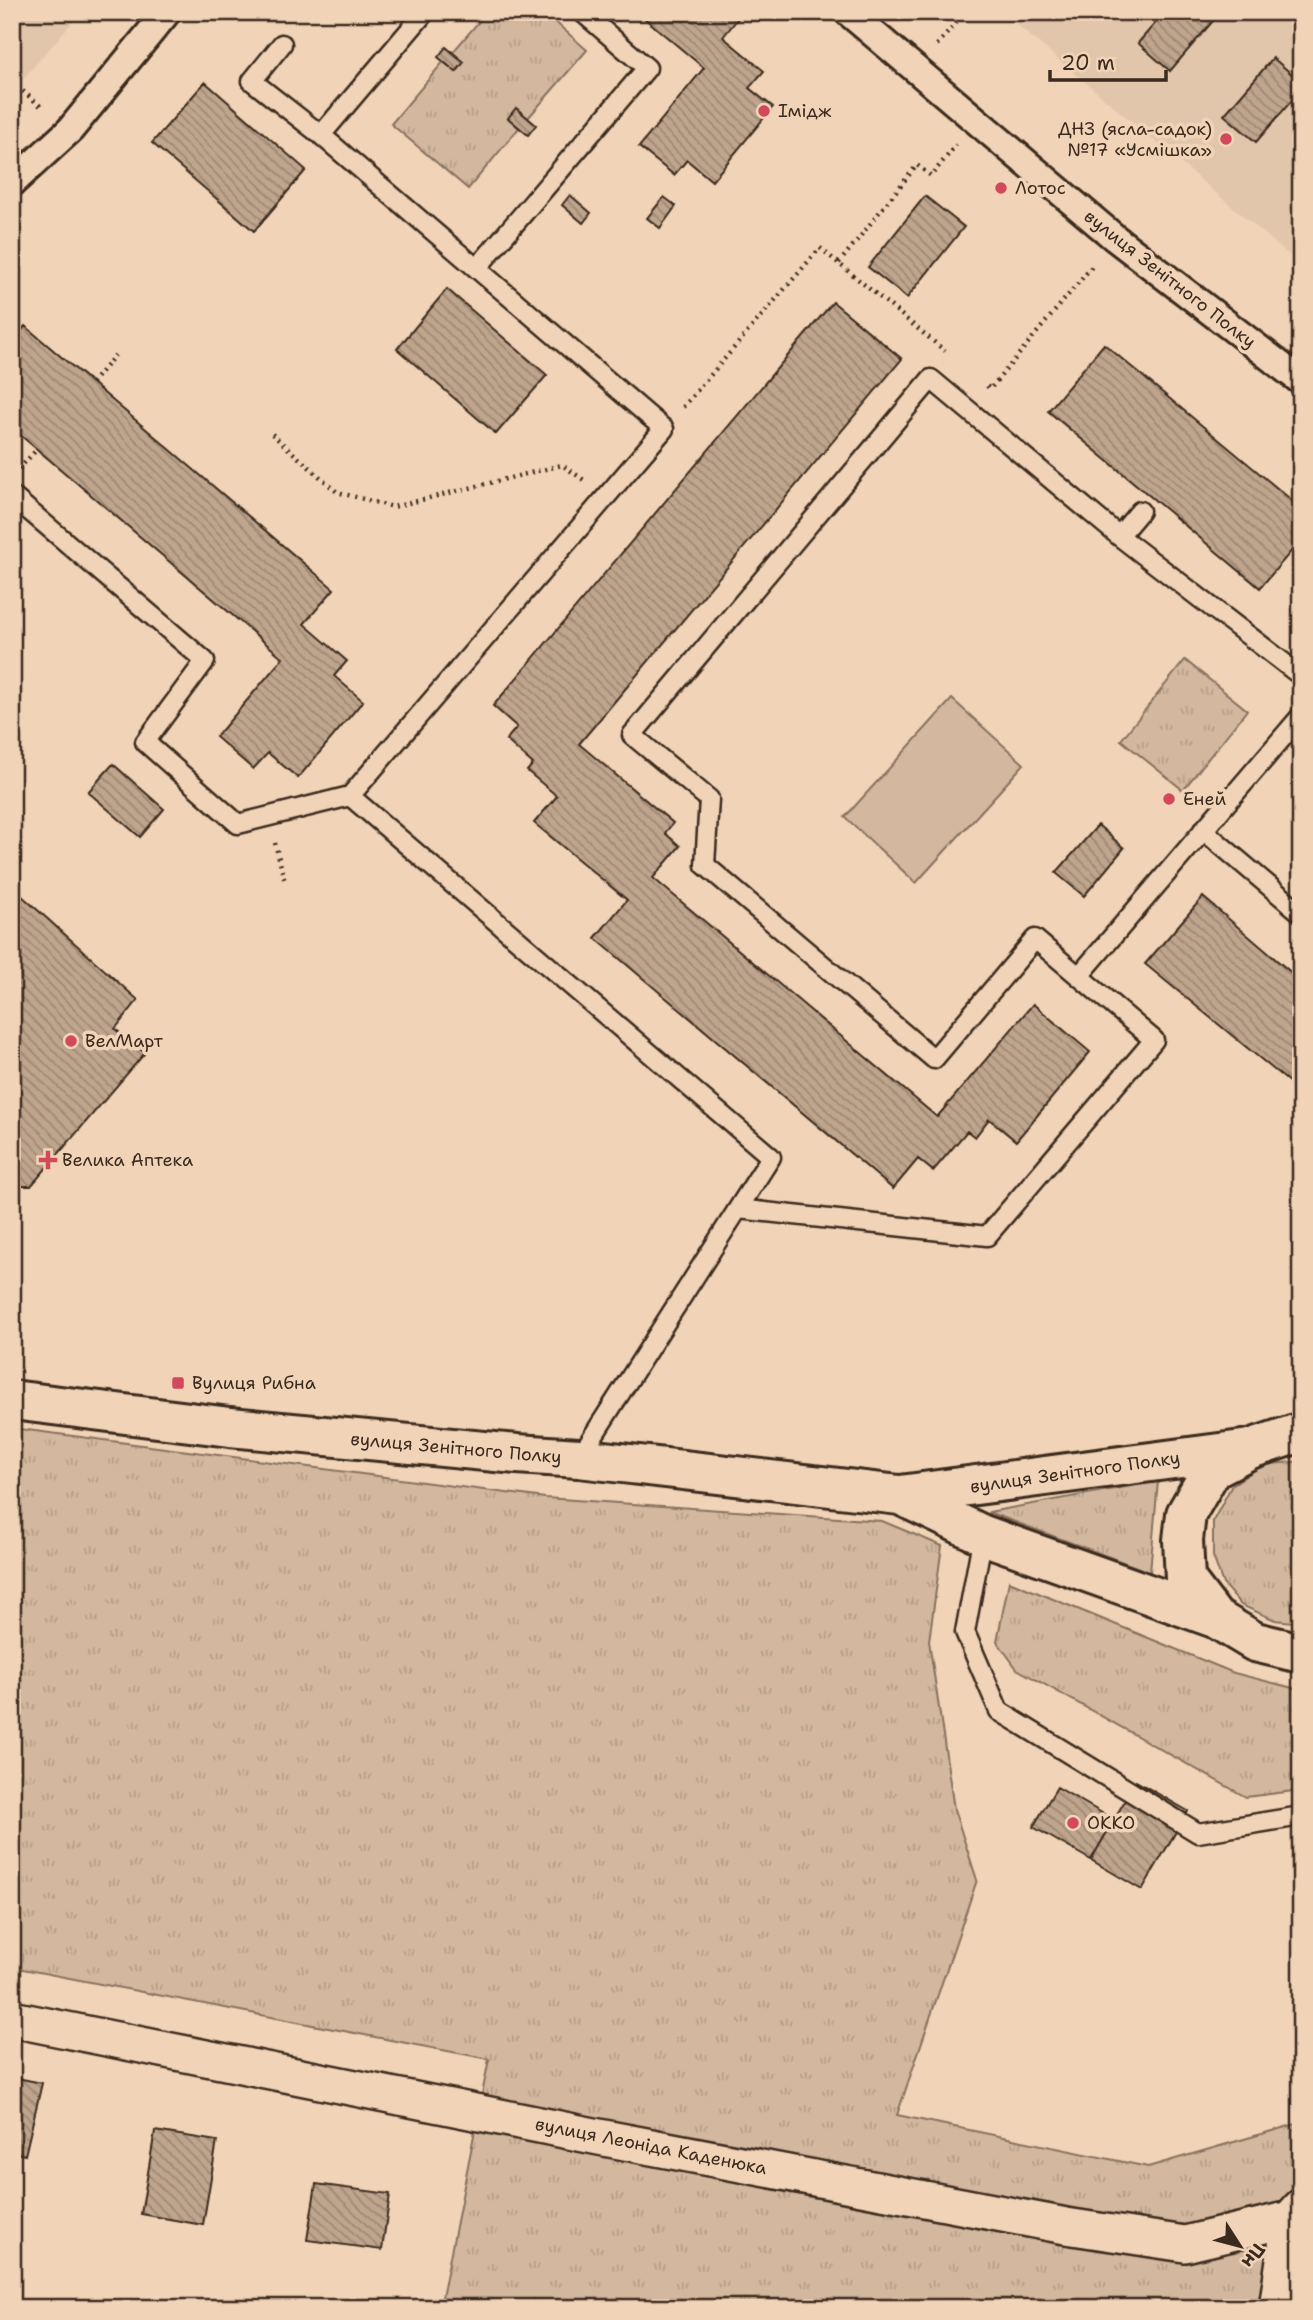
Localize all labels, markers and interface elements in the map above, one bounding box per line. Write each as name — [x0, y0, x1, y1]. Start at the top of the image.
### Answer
scale bar — [1050, 38, 1166, 82]
text: 20 m — [1061, 49, 1115, 77]
place label: Імідж — [778, 99, 832, 123]
marker: Імідж — [756, 103, 772, 119]
place label: ДНЗ (ясла-садок) №17 «Усмішка» — [1058, 117, 1212, 162]
marker: ДНЗ (ясла-садок) №17 «Усмішка» — [1218, 131, 1234, 147]
place label: Лотос — [1015, 176, 1066, 200]
marker: Лотос — [993, 180, 1009, 196]
street label: вулиця Зенітного Полку — [1079, 204, 1261, 354]
place label: Еней — [1183, 787, 1226, 811]
marker: Еней — [1161, 791, 1177, 807]
place label: ВелМарт — [85, 1029, 164, 1053]
marker: ВелМарт — [63, 1033, 79, 1049]
place label: Велика Аптека — [62, 1148, 193, 1172]
marker: Велика Аптека — [40, 1152, 56, 1168]
place label: Вулиця Рибна — [192, 1371, 316, 1395]
marker: Вулиця Рибна — [170, 1375, 186, 1391]
street label: вулиця Зенітного Полку — [349, 1427, 563, 1469]
street label: вулиця Зенітного Полку — [968, 1445, 1182, 1499]
place label: ОККО — [1087, 1811, 1135, 1835]
marker: ОККО — [1065, 1815, 1081, 1831]
street label: вулиця Леоніда Каденюка — [533, 2112, 769, 2180]
north arrow — [1204, 2212, 1274, 2282]
text: Пн — [1236, 2238, 1271, 2273]

